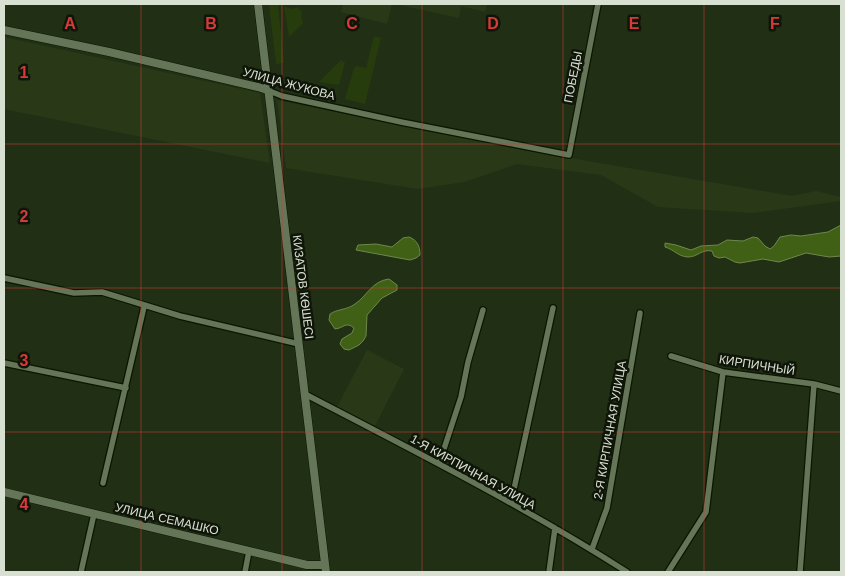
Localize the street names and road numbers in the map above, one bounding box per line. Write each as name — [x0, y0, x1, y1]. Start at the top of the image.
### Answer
street label: ПОБЕДЫ — [561, 50, 585, 104]
street label: УЛИЦА ЖУКОВА — [241, 65, 337, 103]
street label: КИЗАТОВ КӨШЕСІ — [290, 234, 316, 340]
street label: КИРПИЧНЫЙ — [718, 351, 796, 378]
street label: 2-Я КИРПИЧНАЯ УЛИЦА — [591, 359, 629, 501]
street label: 1-Я КИРПИЧНАЯ УЛИЦА — [408, 432, 538, 512]
street label: УЛИЦА СЕМАШКО — [114, 500, 220, 538]

